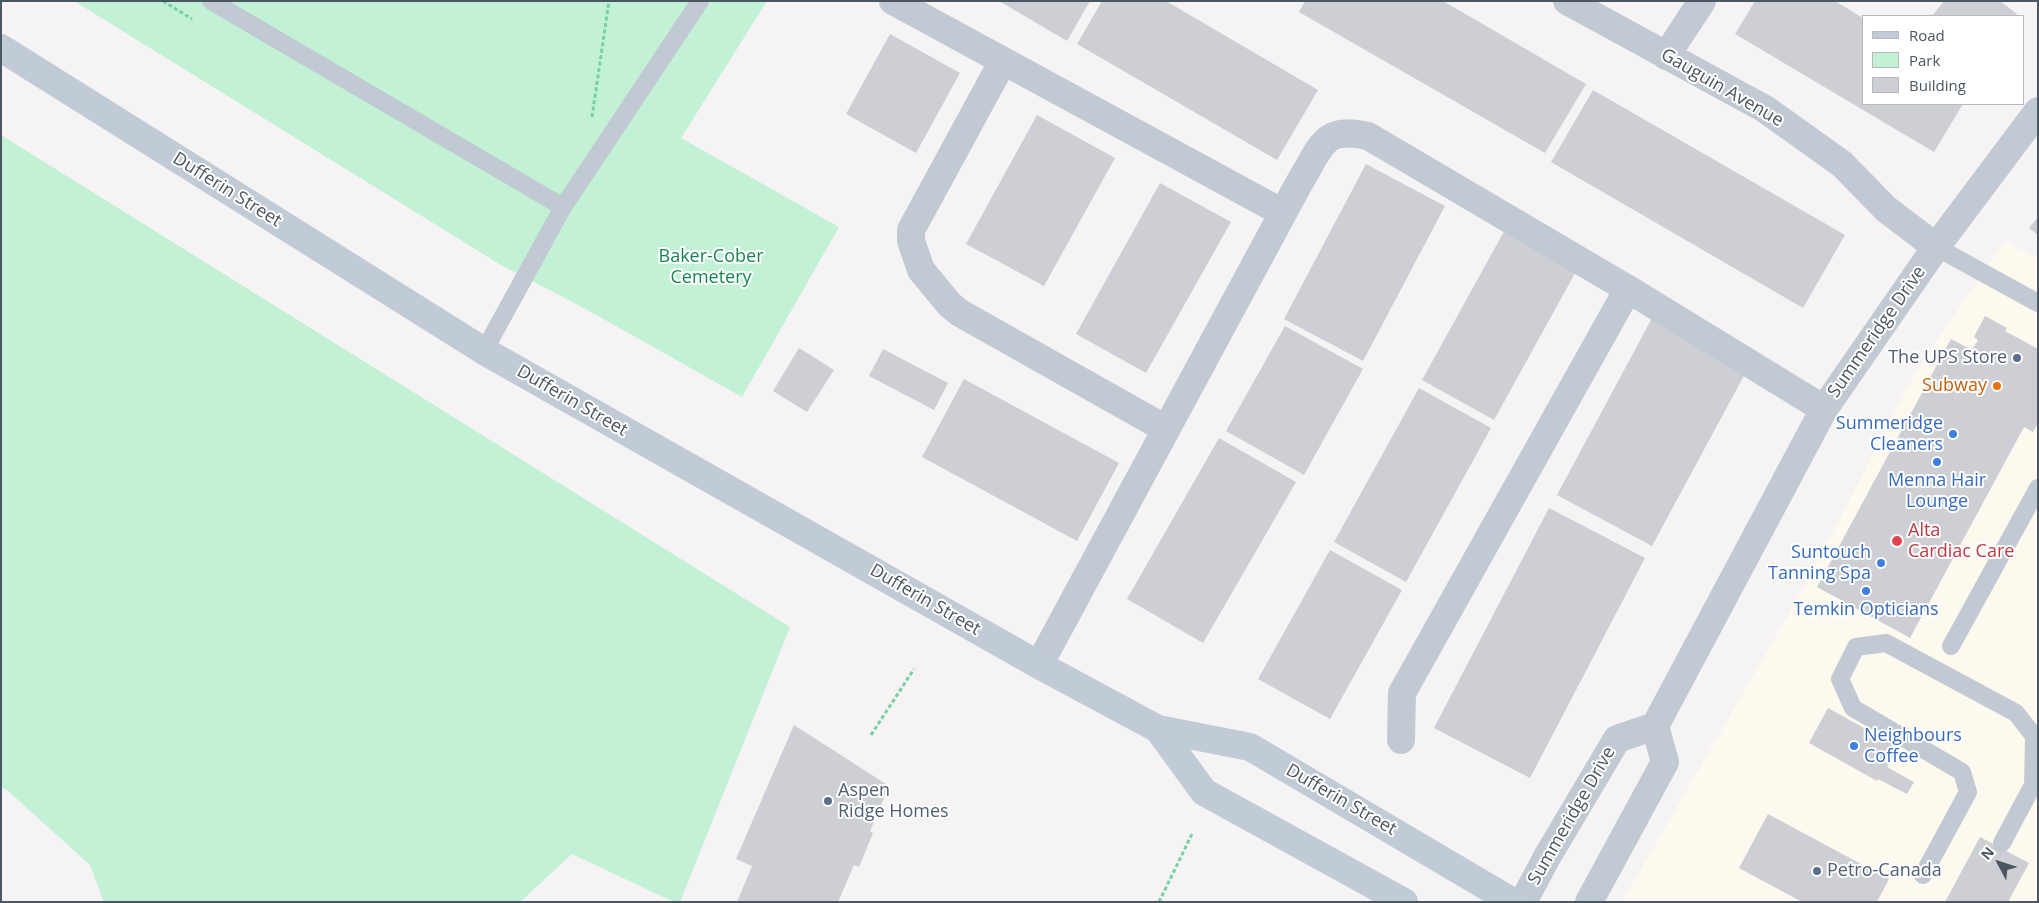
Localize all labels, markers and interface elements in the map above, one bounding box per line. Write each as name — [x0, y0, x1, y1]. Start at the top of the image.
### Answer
legend — [1862, 15, 2024, 105]
text: Road — [1909, 25, 1945, 45]
street label: Gauguin Avenue — [1657, 44, 1787, 132]
text: Park — [1909, 50, 1940, 70]
text: Building — [1909, 75, 1966, 95]
street label: Dufferin Street — [169, 148, 285, 232]
park label: Baker-Cober Cemetery — [659, 246, 763, 288]
street label: Summeridge Drive — [1823, 262, 1931, 402]
place label: The UPS Store — [1888, 347, 2007, 369]
marker: The UPS Store — [2011, 352, 2023, 364]
street label: Dufferin Street — [513, 361, 631, 441]
place label: Subway — [1922, 375, 1987, 397]
marker: Subway — [1991, 380, 2003, 392]
place label: Summeridge Cleaners — [1836, 413, 1943, 456]
marker: Summeridge Cleaners — [1947, 428, 1959, 440]
marker: Menna Hair Lounge — [1931, 456, 1943, 468]
place label: Menna Hair Lounge — [1888, 470, 1986, 512]
place label: Alta Cardiac Care — [1908, 520, 2014, 562]
marker: Alta Cardiac Care — [1890, 534, 1904, 548]
place label: Suntouch Tanning Spa — [1768, 542, 1871, 584]
marker: Suntouch Tanning Spa — [1875, 557, 1887, 569]
street label: Dufferin Street — [866, 560, 984, 640]
marker: Temkin Opticians — [1860, 585, 1872, 597]
place label: Temkin Opticians — [1793, 599, 1939, 621]
place label: Neighbours Coffee — [1864, 725, 1962, 768]
marker: Neighbours Coffee — [1848, 740, 1860, 752]
street label: Summeridge Drive — [1524, 743, 1620, 889]
street label: Dufferin Street — [1282, 760, 1400, 840]
place label: Aspen Ridge Homes — [838, 780, 949, 822]
marker: Aspen Ridge Homes — [822, 795, 834, 807]
north arrow — [1974, 838, 2024, 888]
text: N — [1976, 843, 1998, 864]
place label: Petro-Canada — [1827, 860, 1942, 882]
marker: Petro-Canada — [1811, 865, 1823, 877]

